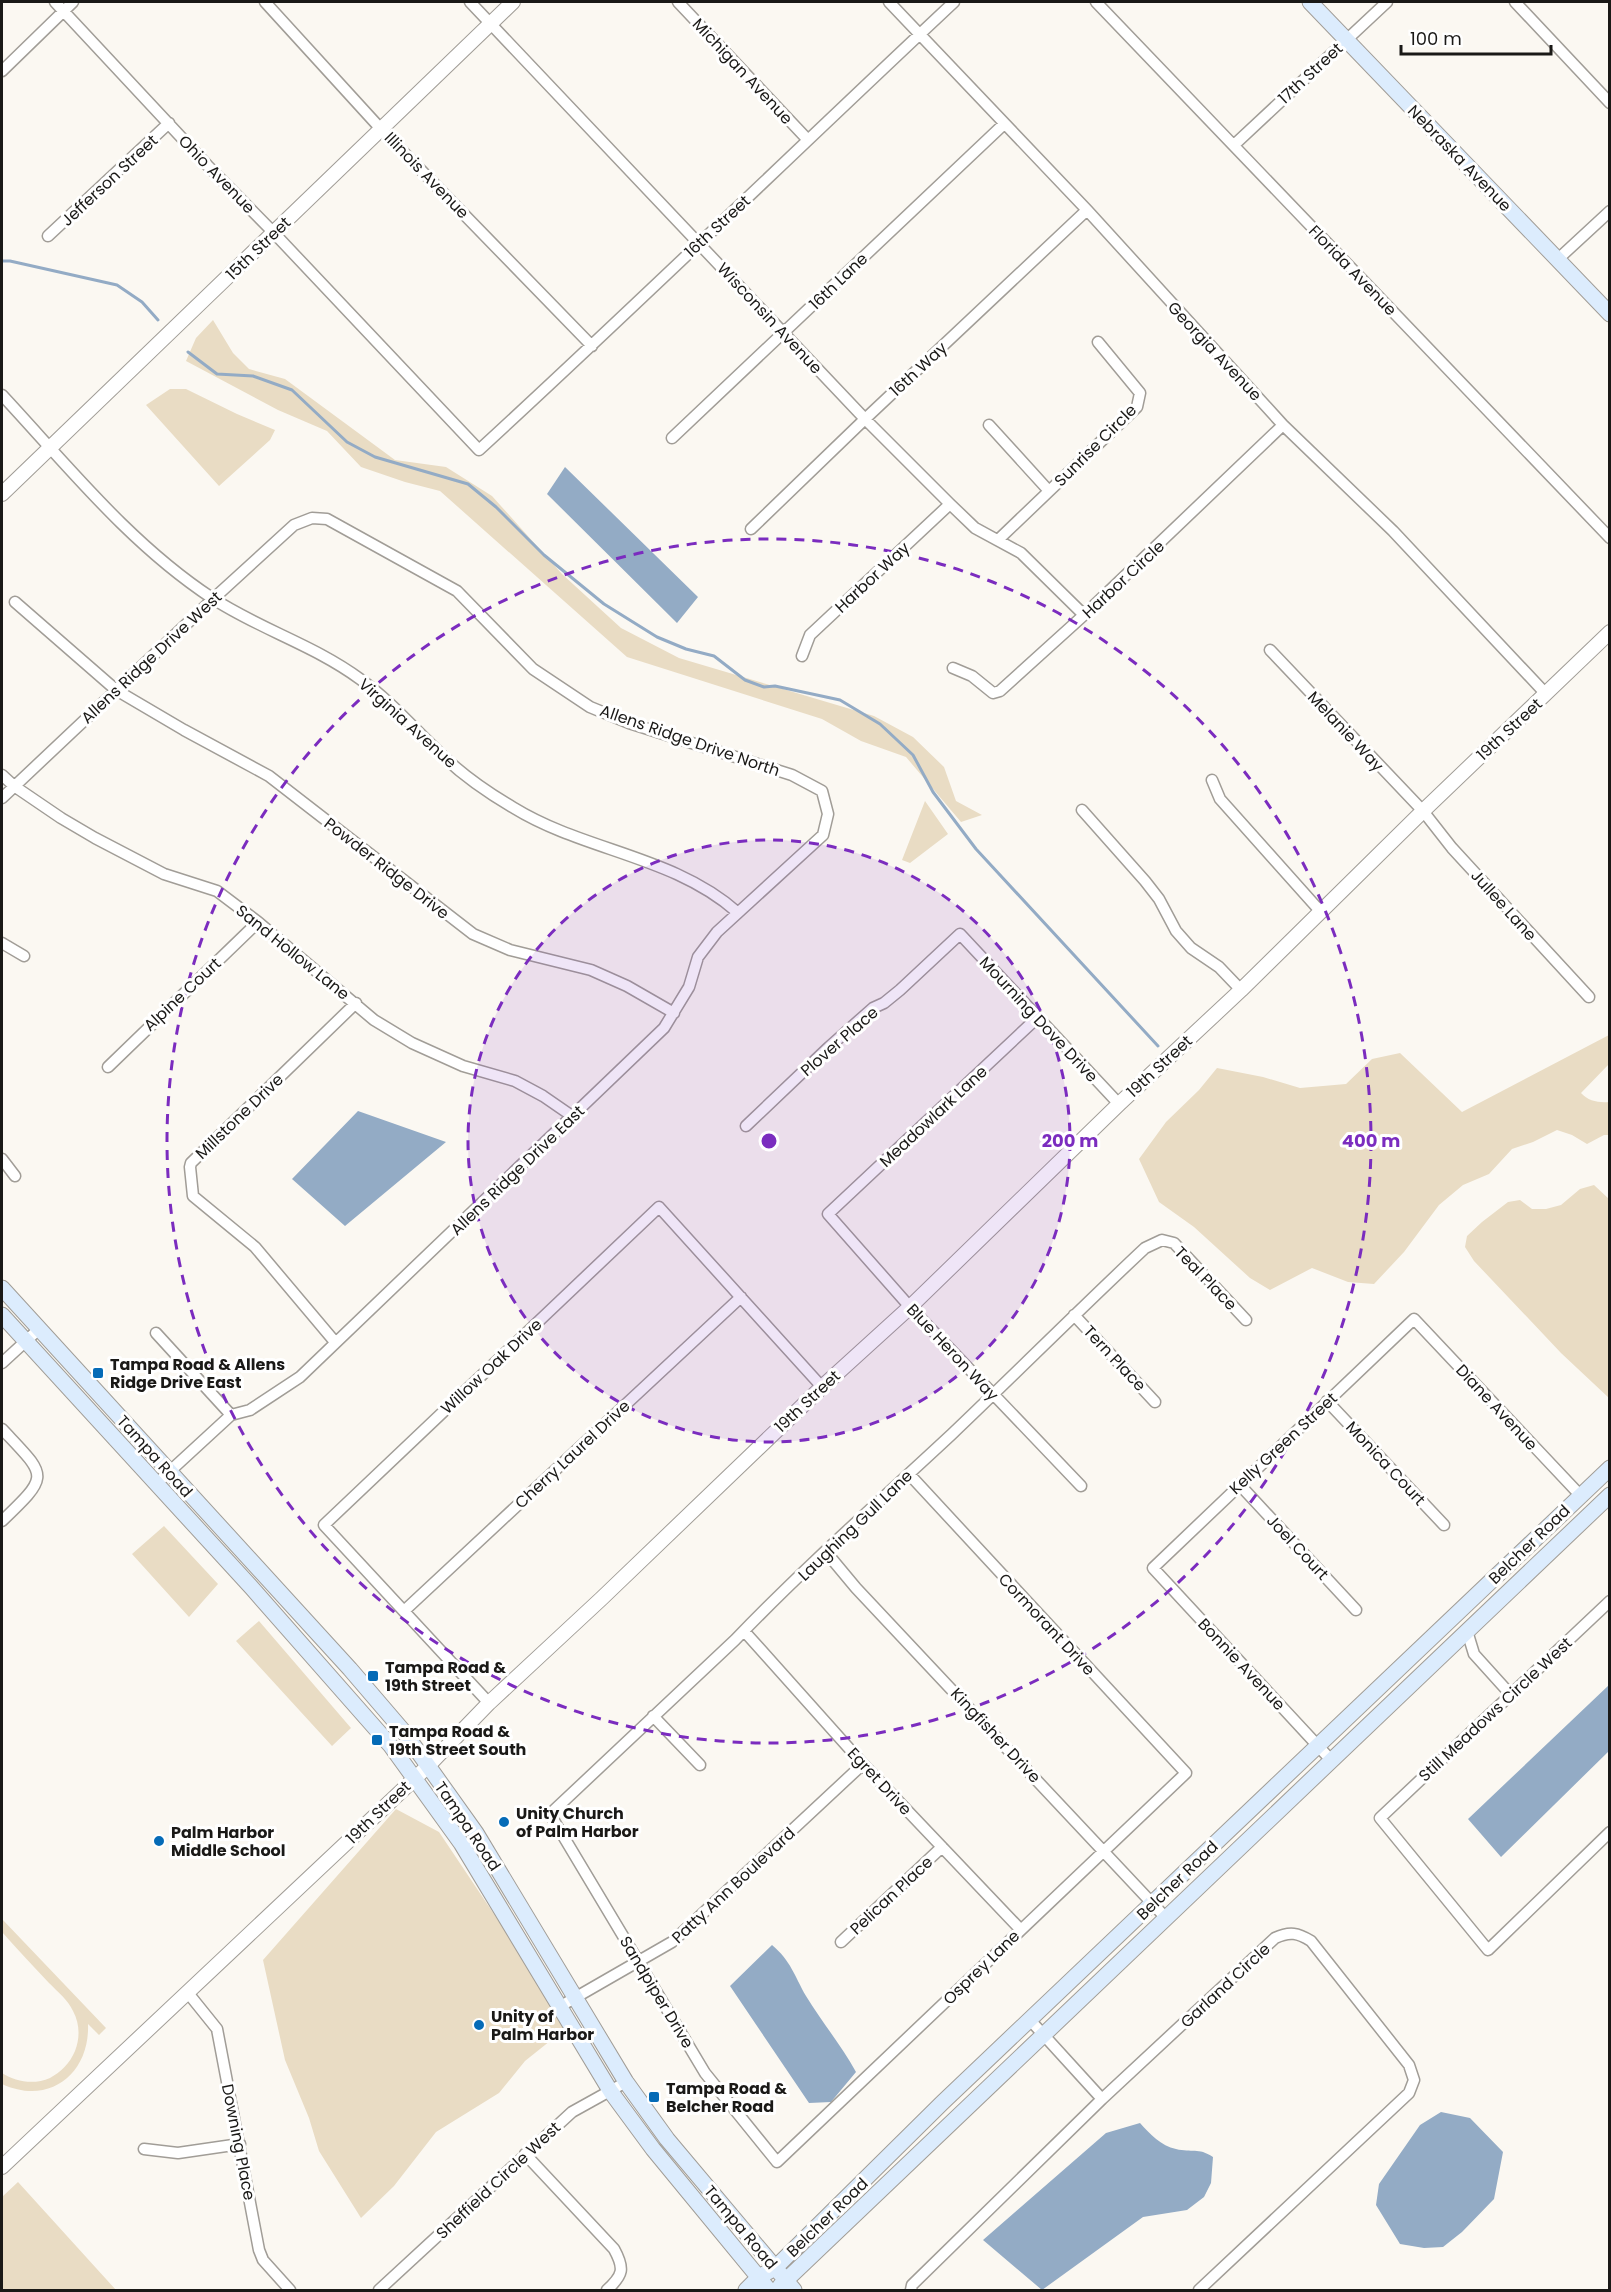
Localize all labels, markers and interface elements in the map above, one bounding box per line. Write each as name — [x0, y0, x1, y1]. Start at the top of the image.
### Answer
street label: Michigan Avenue — [687, 13, 798, 130]
scale bar — [1401, 18, 1551, 56]
text: 100 m — [1410, 26, 1462, 51]
street label: 17th Street — [1273, 37, 1348, 109]
street label: Nebraska Avenue — [1403, 100, 1517, 217]
street label: Illinois Avenue — [379, 127, 474, 224]
street label: Jefferson Street — [56, 129, 163, 231]
street label: Ohio Avenue — [173, 130, 260, 219]
street label: 16th Street — [679, 190, 755, 263]
street label: 15th Street — [221, 211, 296, 285]
street label: Florida Avenue — [1303, 220, 1402, 321]
street label: 16th Lane — [804, 248, 873, 315]
street label: Wisconsin Avenue — [712, 257, 828, 379]
street label: Georgia Avenue — [1162, 297, 1267, 406]
street label: 16th Way — [885, 337, 952, 402]
street label: Sunrise Circle — [1049, 399, 1142, 492]
street label: Harbor Circle — [1077, 535, 1170, 624]
street label: Harbor Way — [830, 537, 915, 618]
street label: Allens Ridge Drive West — [76, 586, 227, 729]
street label: Virginia Avenue — [354, 673, 462, 774]
street label: Melanie Way — [1302, 686, 1389, 777]
street label: 19th Street — [1471, 693, 1547, 766]
street label: Allens Ridge Drive North — [597, 699, 783, 782]
street label: Powder Ridge Drive — [319, 812, 454, 925]
street label: Jullee Lane — [1465, 865, 1542, 946]
street label: Sand Hollow Lane — [231, 899, 354, 1006]
street label: Mourning Dove Drive — [974, 951, 1103, 1087]
street label: Alpine Court — [138, 952, 226, 1036]
street label: Plover Place — [795, 1001, 883, 1082]
street label: 19th Street — [1121, 1030, 1197, 1103]
street label: Meadowlark Lane — [874, 1060, 992, 1172]
street label: Millstone Drive — [190, 1068, 289, 1164]
street label: Allens Ridge Drive East — [445, 1100, 590, 1241]
text: 200 m — [1042, 1128, 1098, 1153]
text: 400 m — [1342, 1128, 1400, 1153]
centre of rings — [759, 1131, 779, 1151]
street label: Teal Place — [1169, 1241, 1242, 1316]
street label: Blue Heron Way — [901, 1299, 1004, 1406]
street label: Willow Oak Drive — [436, 1313, 547, 1419]
street label: Tern Place — [1078, 1320, 1151, 1396]
place label: Tampa Road & Allens Ridge Drive East — [110, 1353, 285, 1394]
street label: Diane Avenue — [1451, 1359, 1543, 1456]
street label: 19th Street — [769, 1365, 845, 1438]
marker: Tampa Road & Allens Ridge Drive East — [91, 1366, 105, 1380]
street label: Kelly Green Street — [1224, 1387, 1343, 1500]
street label: Cherry Laurel Drive — [510, 1395, 635, 1514]
street label: Tampa Road — [111, 1410, 198, 1502]
street label: Monica Court — [1341, 1416, 1431, 1511]
street label: Laughing Gull Lane — [793, 1465, 918, 1586]
street label: Belcher Road — [1483, 1499, 1575, 1589]
street label: Joel Court — [1261, 1510, 1334, 1585]
street label: Cormorant Drive — [993, 1568, 1100, 1681]
street label: Bonnie Avenue — [1193, 1613, 1291, 1716]
street label: Still Meadows Circle West — [1413, 1632, 1577, 1787]
place label: Tampa Road & 19th Street — [385, 1656, 506, 1697]
marker: Tampa Road & 19th Street — [366, 1669, 380, 1683]
street label: Kingfisher Drive — [945, 1683, 1046, 1788]
place label: Tampa Road & 19th Street South — [389, 1720, 526, 1761]
marker: Tampa Road & 19th Street South — [370, 1733, 384, 1747]
street label: Egret Drive — [842, 1742, 917, 1820]
street label: 19th Street — [341, 1775, 416, 1849]
street label: Tampa Road — [429, 1777, 506, 1876]
place label: Unity Church of Palm Harbor — [516, 1802, 639, 1843]
marker: Unity Church of Palm Harbor — [497, 1815, 511, 1829]
place label: Palm Harbor Middle School — [171, 1821, 286, 1862]
street label: Patty Ann Boulevard — [667, 1822, 800, 1949]
marker: Palm Harbor Middle School — [152, 1834, 166, 1848]
street label: Belcher Road — [1131, 1835, 1223, 1925]
street label: Pelican Place — [845, 1851, 938, 1940]
street label: Osprey Lane — [938, 1925, 1025, 2010]
street label: Sandpiper Drive — [614, 1932, 699, 2053]
street label: Garland Circle — [1175, 1938, 1275, 2033]
place label: Unity of Palm Harbor — [491, 2005, 594, 2046]
marker: Unity of Palm Harbor — [472, 2018, 486, 2032]
place label: Tampa Road & Belcher Road — [666, 2077, 787, 2118]
street label: Downing Place — [216, 2082, 261, 2202]
marker: Tampa Road & Belcher Road — [647, 2090, 661, 2104]
street label: Sheffield Circle West — [431, 2116, 566, 2244]
street label: Belcher Road — [781, 2172, 873, 2262]
street label: Tampa Road — [699, 2180, 783, 2274]

